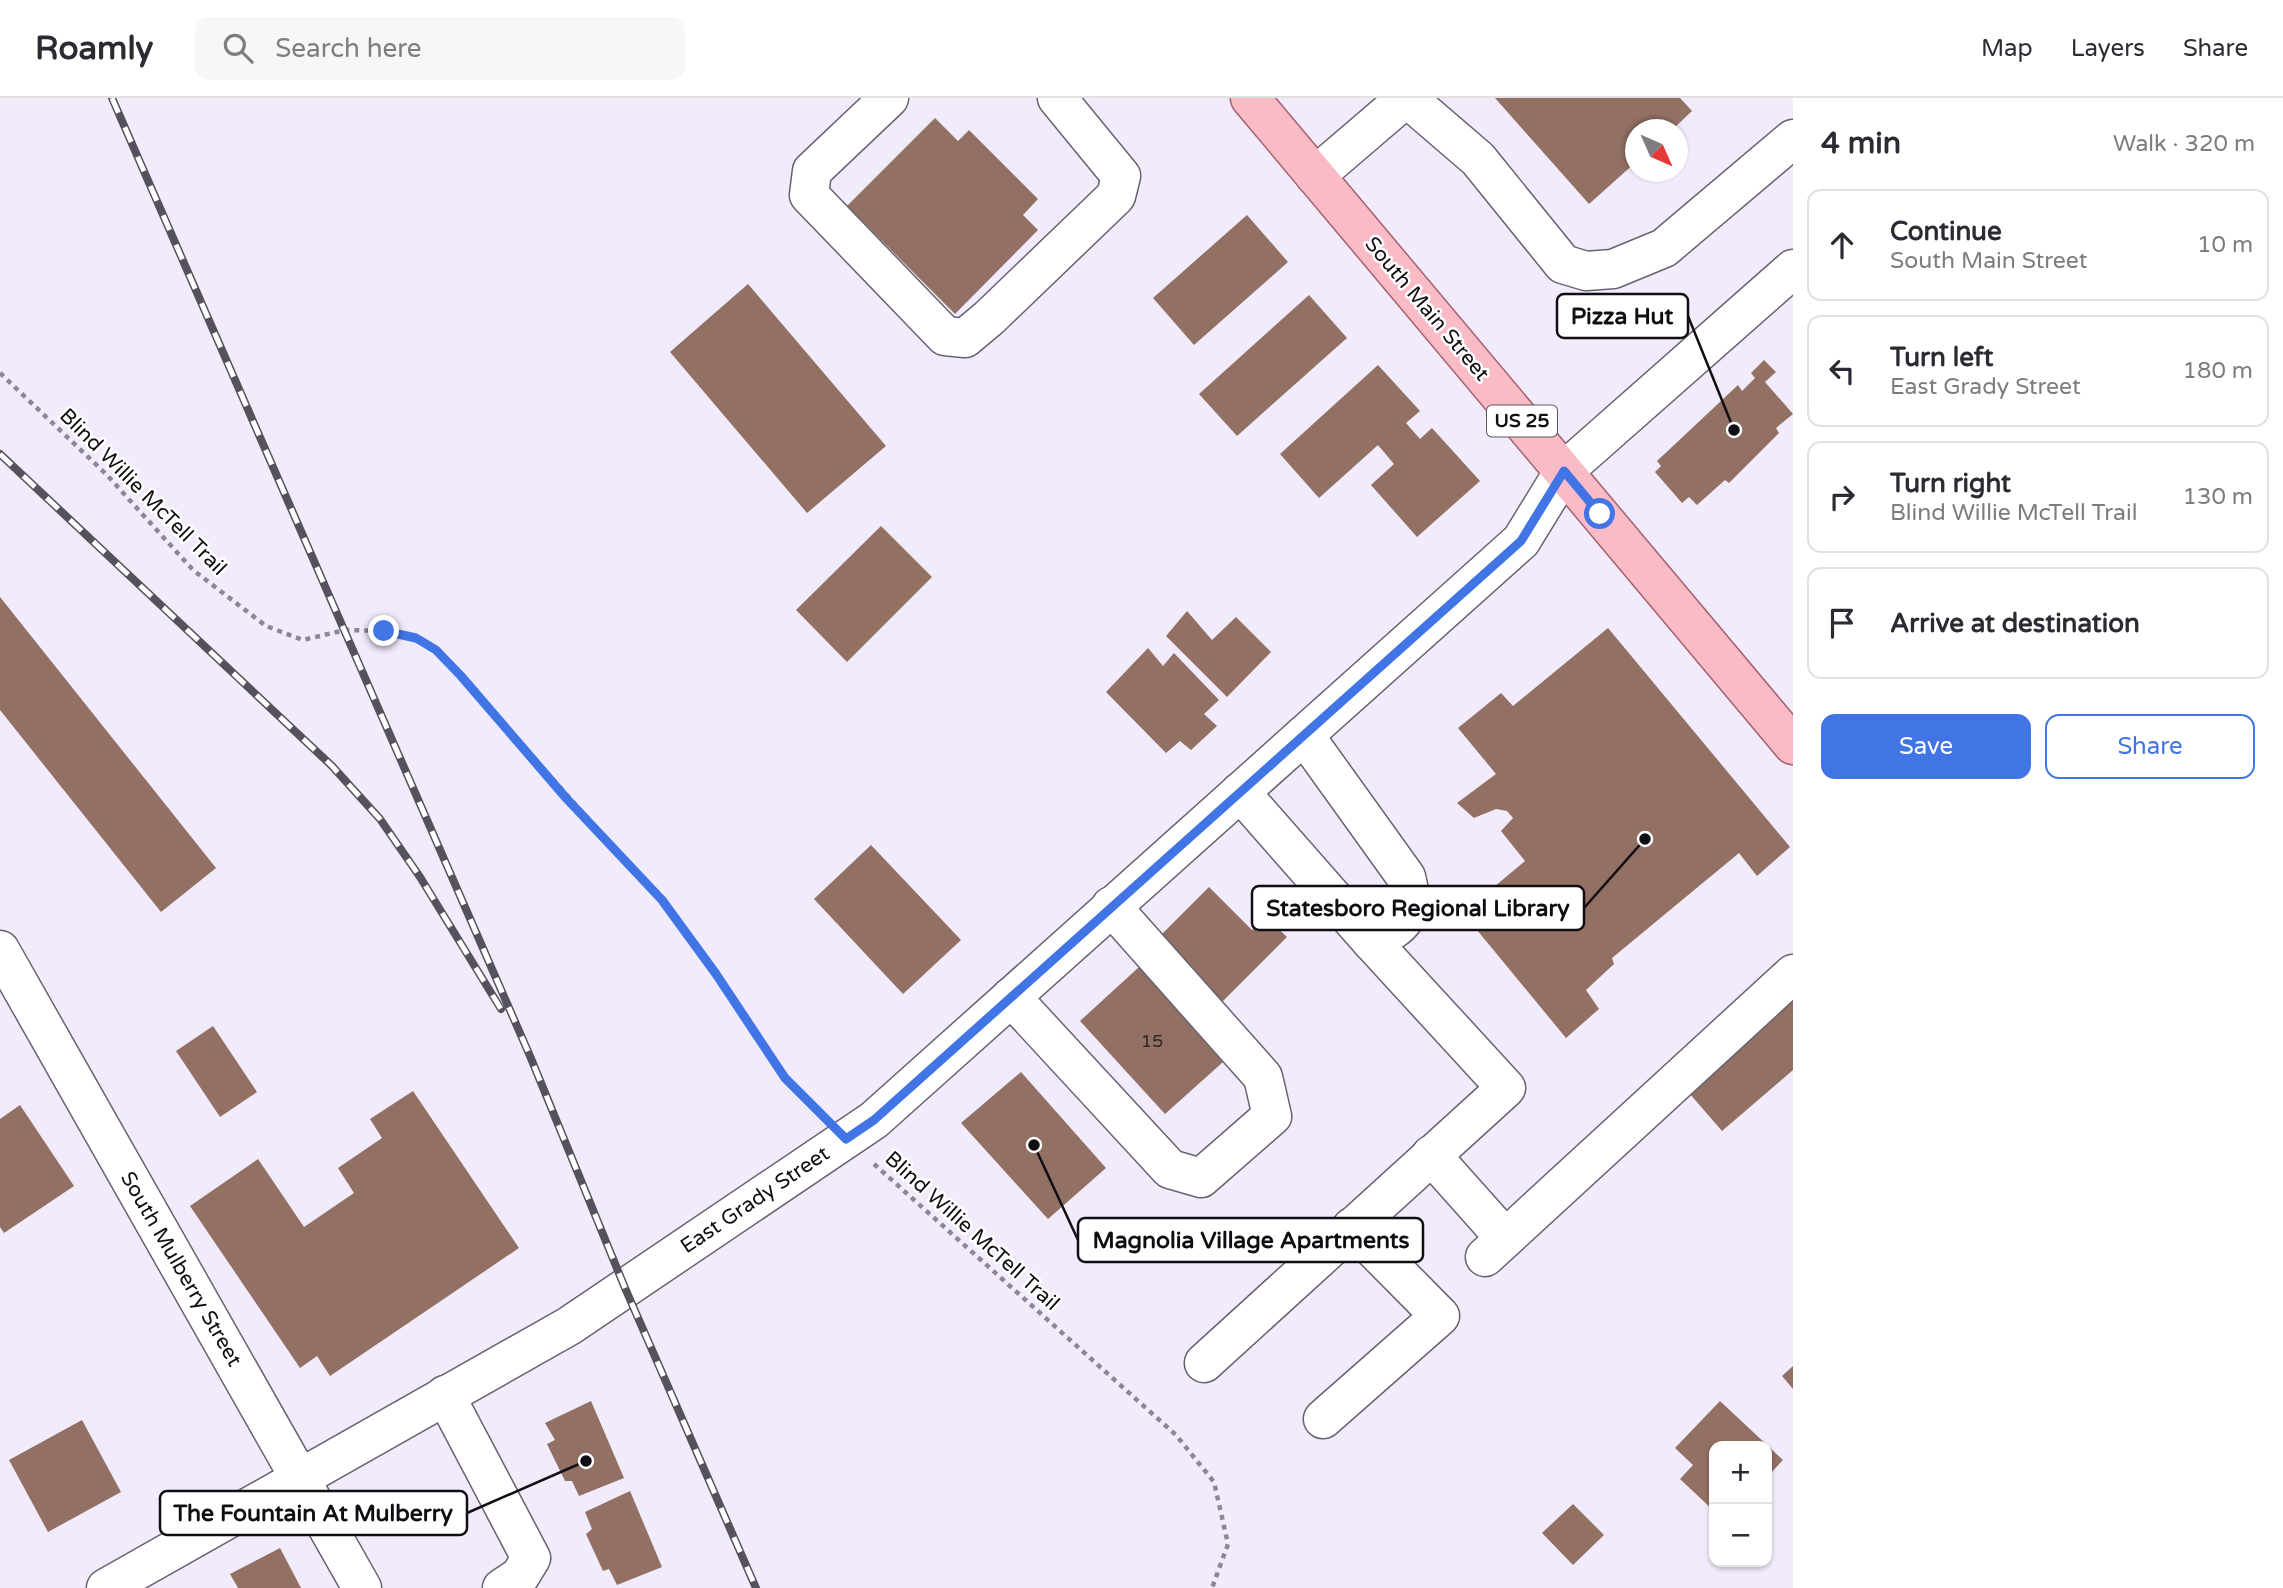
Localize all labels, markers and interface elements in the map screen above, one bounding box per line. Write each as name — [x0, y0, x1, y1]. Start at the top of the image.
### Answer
search box — [195, 17, 685, 80]
text: Roamly — [35, 29, 153, 68]
icon: search — [219, 29, 257, 67]
text: Search here — [275, 33, 422, 64]
text: Map — [1981, 34, 2033, 63]
text: Layers — [2071, 34, 2145, 63]
text: Share — [2183, 34, 2248, 63]
north arrow — [1625, 119, 1688, 182]
text: 4 min — [1821, 125, 1901, 162]
text: Walk · 320 m — [2113, 130, 2255, 158]
text: Continue — [1890, 216, 2002, 247]
icon: ahead — [1823, 226, 1861, 264]
text: 10 m — [2197, 231, 2253, 259]
street label: South Main Street — [1359, 232, 1495, 386]
text: South Main Street — [1890, 247, 2088, 275]
callout: Pizza Hut — [1557, 294, 1688, 338]
text: Pizza Hut — [1571, 303, 1674, 331]
text: Turn left — [1890, 342, 1993, 373]
icon: left — [1823, 352, 1861, 390]
text: 180 m — [2183, 357, 2253, 385]
text: East Grady Street — [1890, 373, 2081, 401]
street label: Blind Willie McTell Trail — [54, 403, 232, 581]
road number: US 25 — [1487, 406, 1557, 436]
text: Turn right — [1890, 468, 2011, 499]
icon: right — [1823, 478, 1861, 516]
text: 130 m — [2183, 483, 2253, 511]
route start — [1584, 498, 1615, 529]
text: Blind Willie McTell Trail — [1890, 499, 2137, 527]
icon: arrive — [1823, 604, 1861, 642]
text: Arrive at destination — [1890, 608, 2140, 639]
route end — [368, 615, 399, 646]
button: Save — [1821, 714, 2031, 779]
button: Share — [2045, 714, 2255, 779]
callout: Statesboro Regional Library — [1252, 886, 1584, 930]
text: Statesboro Regional Library — [1266, 895, 1570, 923]
house number: 15 — [1141, 1030, 1163, 1052]
street label: East Grady Street — [676, 1141, 834, 1259]
street label: Blind Willie McTell Trail — [880, 1146, 1064, 1316]
street label: South Mulberry Street — [115, 1167, 247, 1371]
callout: Magnolia Village Apartments — [1078, 1218, 1423, 1262]
text: Magnolia Village Apartments — [1092, 1227, 1410, 1255]
map controls — [1709, 1441, 1772, 1567]
button: + — [1709, 1441, 1772, 1504]
callout: The Fountain At Mulberry — [160, 1491, 467, 1535]
text: The Fountain At Mulberry — [172, 1500, 453, 1528]
button: − — [1709, 1504, 1772, 1567]

